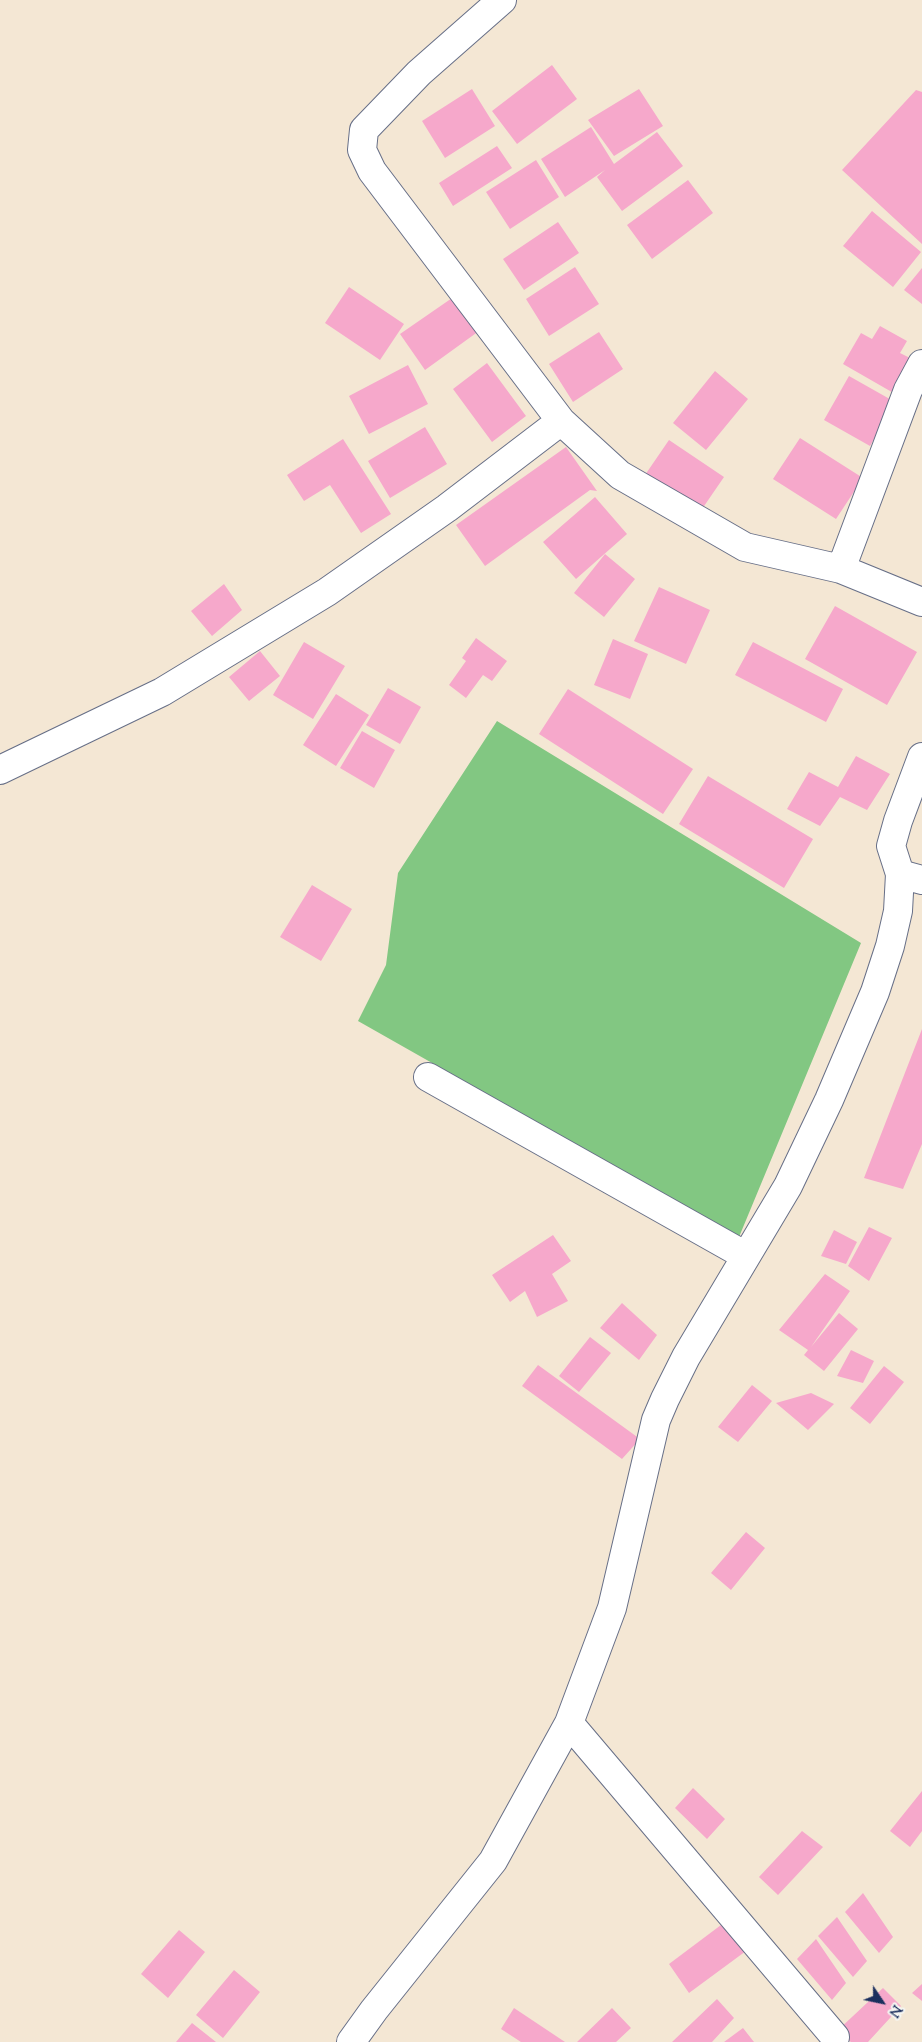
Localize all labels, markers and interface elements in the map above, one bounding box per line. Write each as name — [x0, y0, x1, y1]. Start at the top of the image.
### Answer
north arrow — [857, 1977, 907, 2027]
text: N — [883, 2000, 906, 2021]

